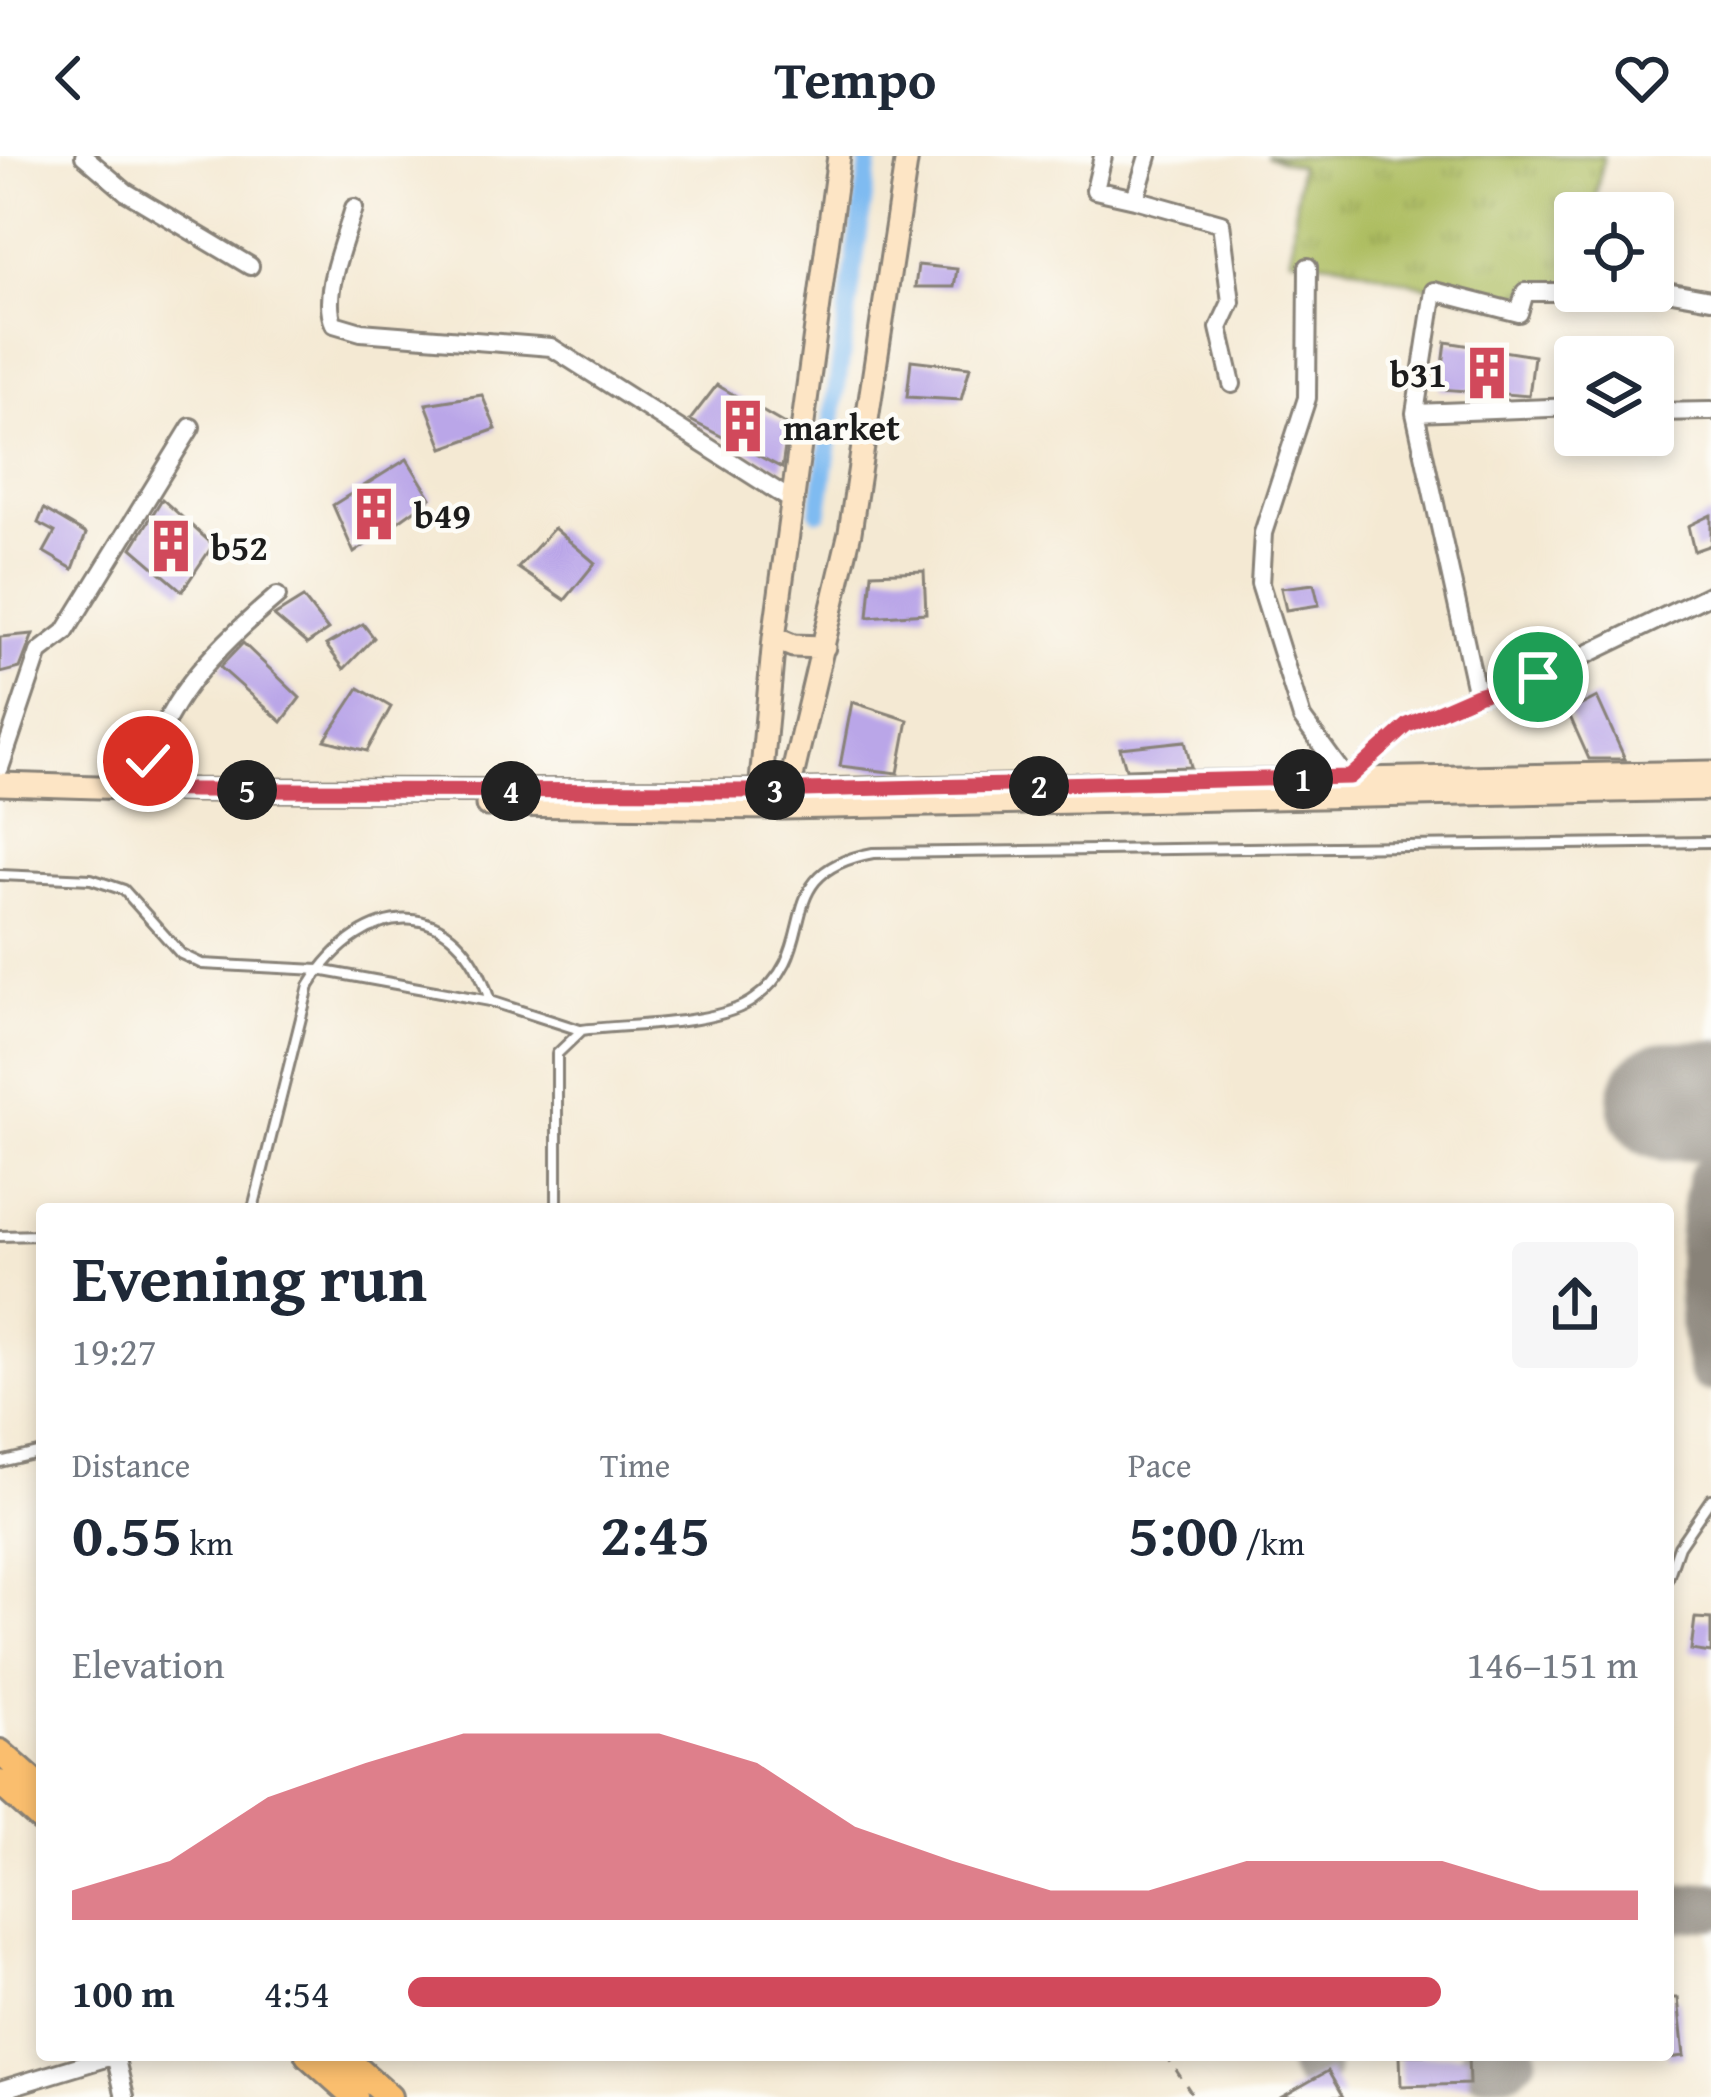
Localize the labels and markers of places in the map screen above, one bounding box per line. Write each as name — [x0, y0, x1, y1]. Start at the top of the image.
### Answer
building icon: b31 — [1458, 344, 1516, 402]
place label: b31 — [1390, 347, 1447, 400]
building icon: market — [714, 397, 772, 455]
place label: market — [783, 400, 900, 453]
building icon: b49 — [345, 485, 403, 543]
place label: b49 — [414, 488, 471, 541]
building icon: b52 — [142, 517, 200, 575]
place label: b52 — [211, 520, 268, 573]
pin — [1487, 626, 1589, 728]
pin — [97, 710, 199, 812]
pin: 1 — [1273, 749, 1333, 809]
pin: 2 — [1009, 756, 1069, 816]
pin: 5 — [217, 760, 277, 820]
pin: 3 — [745, 760, 805, 820]
pin: 4 — [481, 761, 541, 821]

